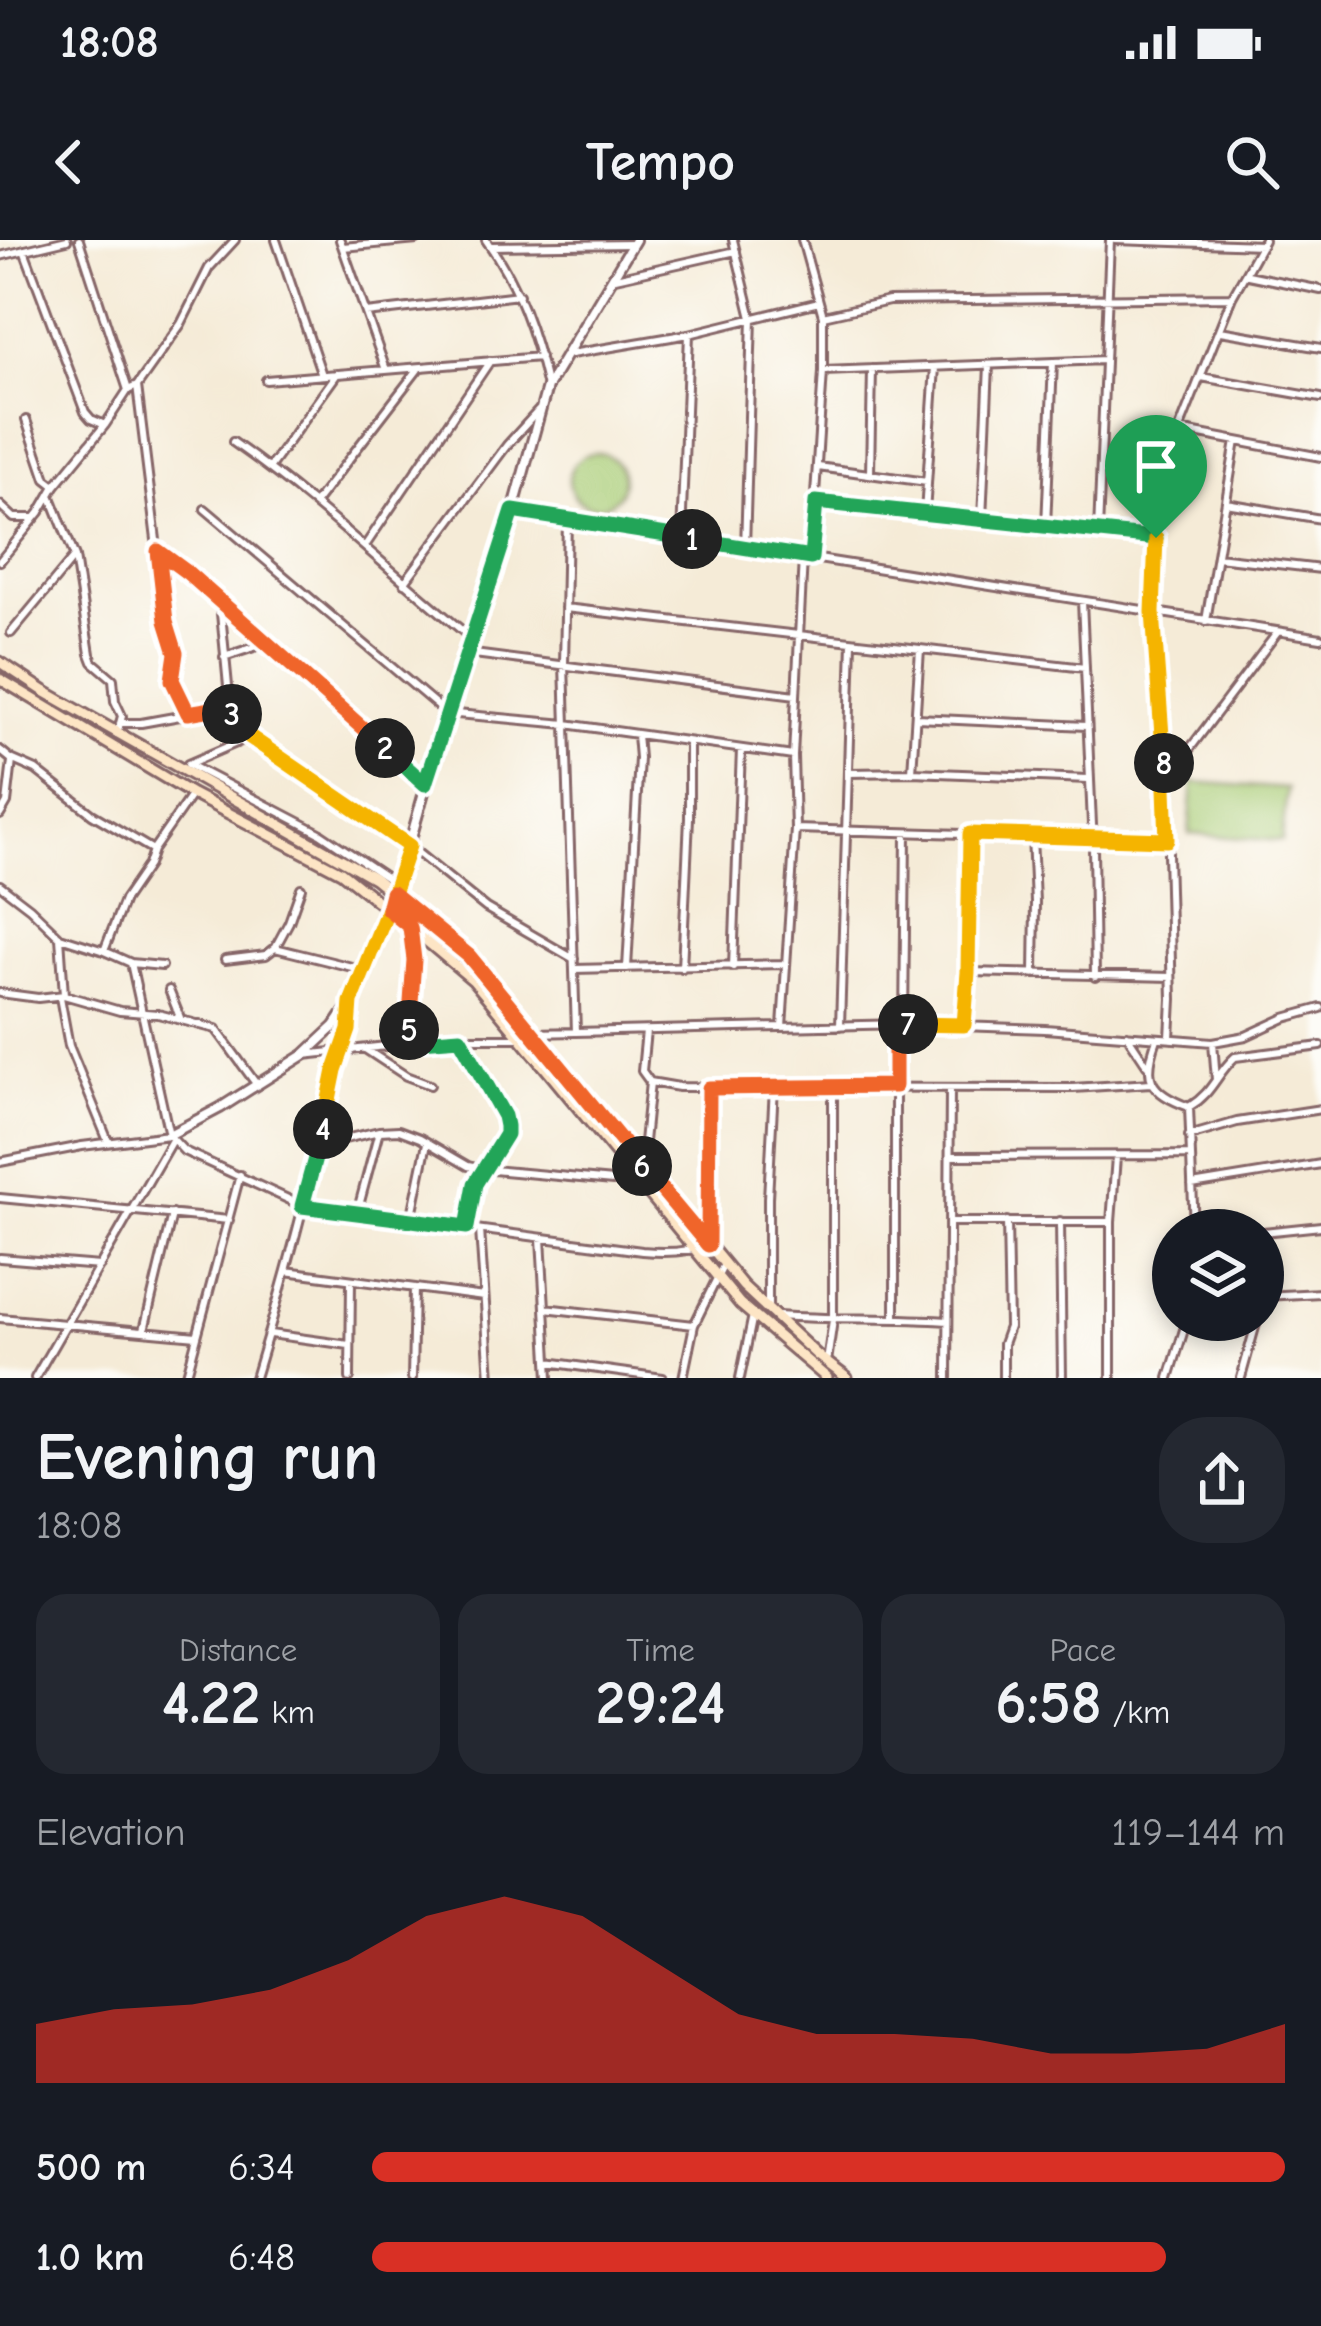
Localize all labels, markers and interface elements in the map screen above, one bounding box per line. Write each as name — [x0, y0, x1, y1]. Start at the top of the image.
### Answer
text: 18:08 — [60, 16, 159, 68]
icon: back — [36, 129, 102, 195]
icon: search — [1219, 129, 1285, 195]
text: Tempo — [586, 131, 735, 194]
pin — [1105, 415, 1207, 538]
icon: arrive — [1123, 433, 1189, 499]
pin: 1 — [662, 509, 722, 569]
text: 1 — [686, 520, 698, 558]
pin: 3 — [202, 684, 262, 744]
text: 3 — [224, 695, 240, 733]
pin: 2 — [355, 718, 415, 778]
text: 2 — [377, 729, 393, 767]
pin: 8 — [1134, 733, 1194, 793]
text: 8 — [1156, 744, 1172, 782]
pin: 7 — [878, 994, 938, 1054]
pin: 5 — [379, 1000, 439, 1060]
text: 7 — [901, 1005, 915, 1043]
text: 5 — [400, 1011, 418, 1049]
pin: 4 — [293, 1099, 353, 1159]
text: 4 — [315, 1110, 331, 1148]
pin: 6 — [612, 1136, 672, 1196]
text: 6 — [633, 1147, 651, 1185]
map controls — [1152, 1209, 1284, 1341]
button: layers — [1152, 1209, 1284, 1341]
button: share — [1159, 1417, 1285, 1543]
text: Evening run — [36, 1420, 378, 1496]
text: 18:08 — [36, 1503, 122, 1548]
text: Distance — [179, 1631, 297, 1669]
text: Time — [626, 1631, 695, 1669]
text: Pace — [1050, 1631, 1116, 1669]
text: 4.22 — [162, 1669, 260, 1738]
text: 29:24 — [596, 1669, 725, 1738]
text: 6:58 — [995, 1669, 1102, 1738]
text: km — [260, 1693, 315, 1731]
text: /km — [1102, 1693, 1170, 1731]
text: Elevation — [36, 1810, 185, 1855]
text: 119–144 m — [1112, 1810, 1285, 1855]
text: 500 m — [36, 2145, 146, 2190]
text: 6:34 — [228, 2145, 295, 2190]
text: 1.0 km — [36, 2235, 145, 2280]
text: 6:48 — [228, 2235, 295, 2280]

